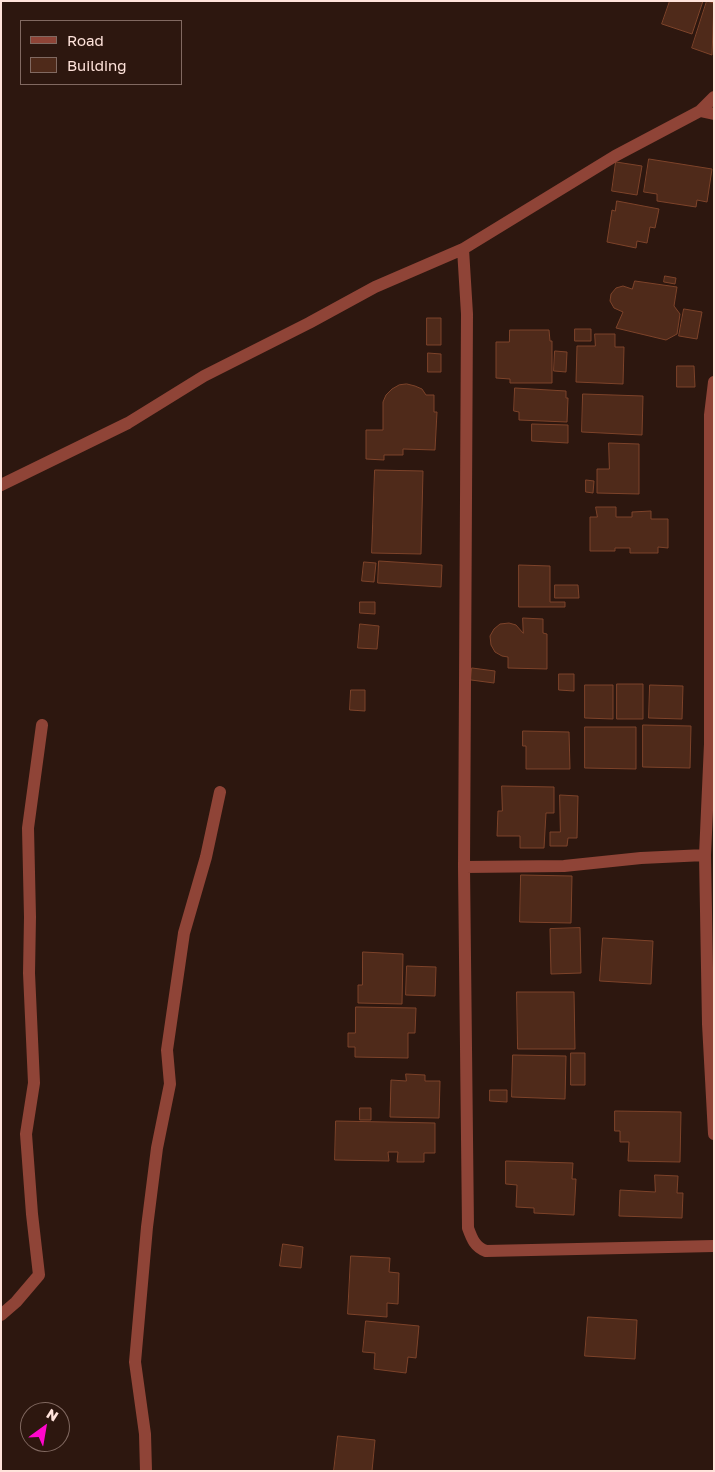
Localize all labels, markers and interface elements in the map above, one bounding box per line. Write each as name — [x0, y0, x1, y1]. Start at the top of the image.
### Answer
legend — [20, 20, 182, 85]
text: Road — [67, 31, 104, 49]
text: Building — [67, 56, 127, 74]
north arrow — [20, 1402, 70, 1452]
text: N — [44, 1405, 62, 1425]

